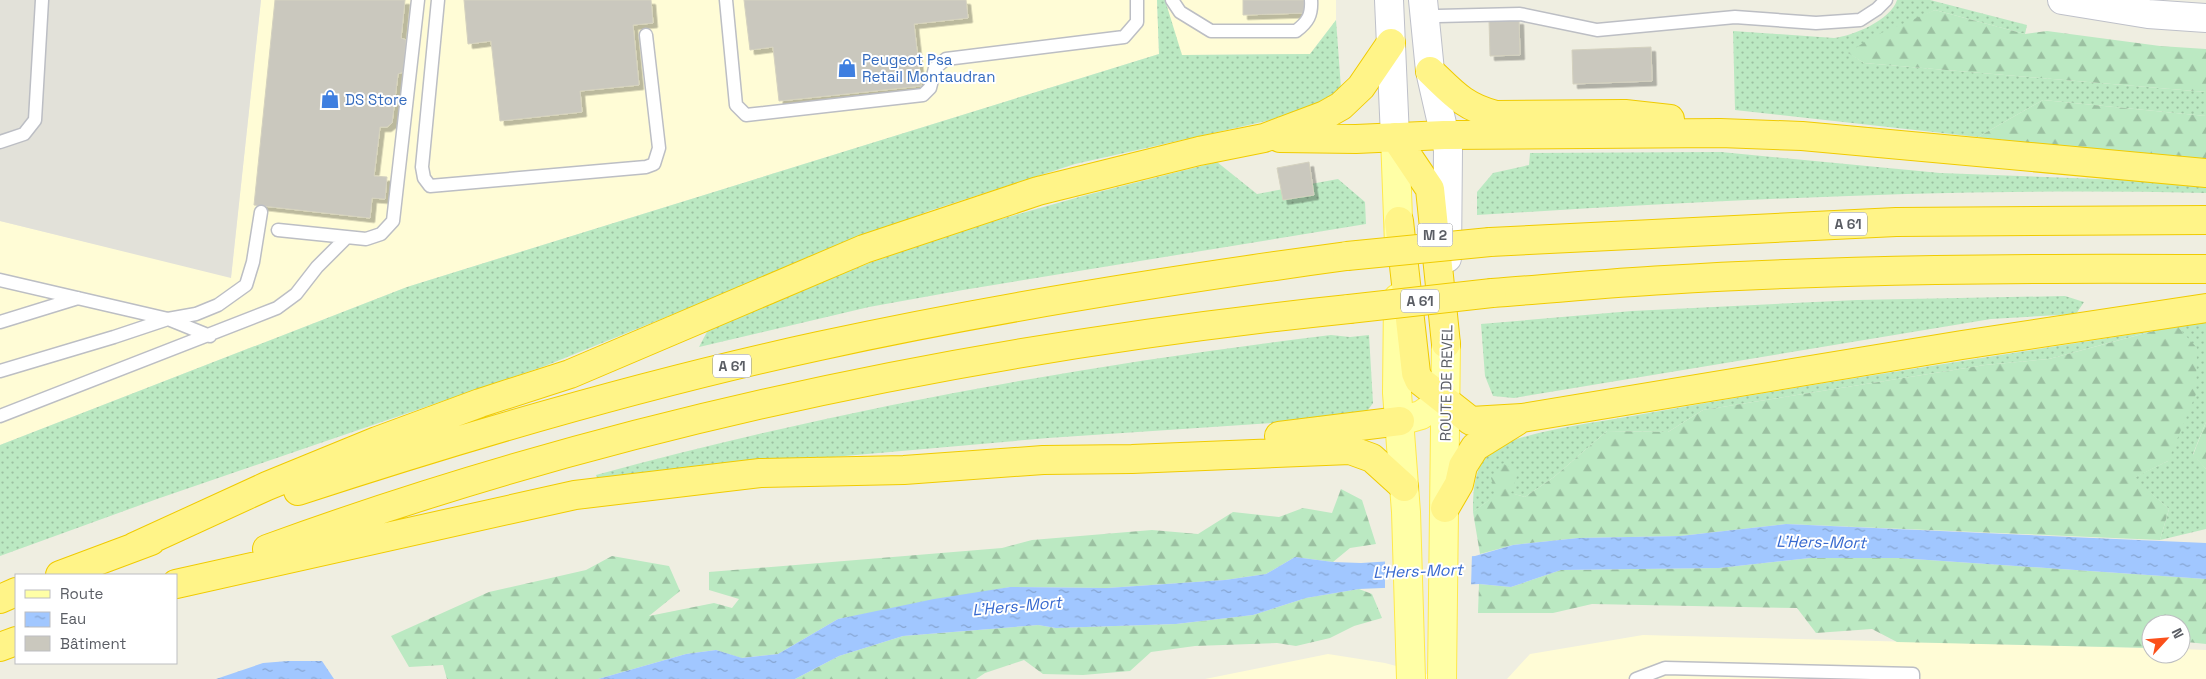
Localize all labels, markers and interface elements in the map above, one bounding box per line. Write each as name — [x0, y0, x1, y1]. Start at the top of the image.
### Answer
place label: Peugeot Psa Retail Montaudran — [862, 50, 995, 86]
shop icon: Peugeot Psa Retail Montaudran — [836, 57, 858, 79]
shop icon: DS Store — [319, 88, 341, 110]
place label: DS Store — [345, 90, 407, 109]
road number: A 61 — [1829, 212, 1867, 235]
road number: M 2 — [1418, 224, 1452, 246]
road number: A 61 — [1401, 290, 1439, 312]
street label: ROUTE DE REVEL — [1435, 324, 1457, 442]
road number: A 61 — [713, 354, 751, 378]
water label: L'Hers-Mort — [1776, 531, 1868, 553]
water label: L'Hers-Mort — [1373, 559, 1465, 583]
legend — [15, 574, 178, 664]
text: Route — [60, 584, 104, 603]
water label: L'Hers-Mort — [971, 591, 1064, 620]
text: Eau — [60, 609, 86, 628]
north arrow — [2141, 614, 2191, 664]
text: N — [2168, 625, 2188, 641]
text: Bâtiment — [60, 634, 126, 653]

